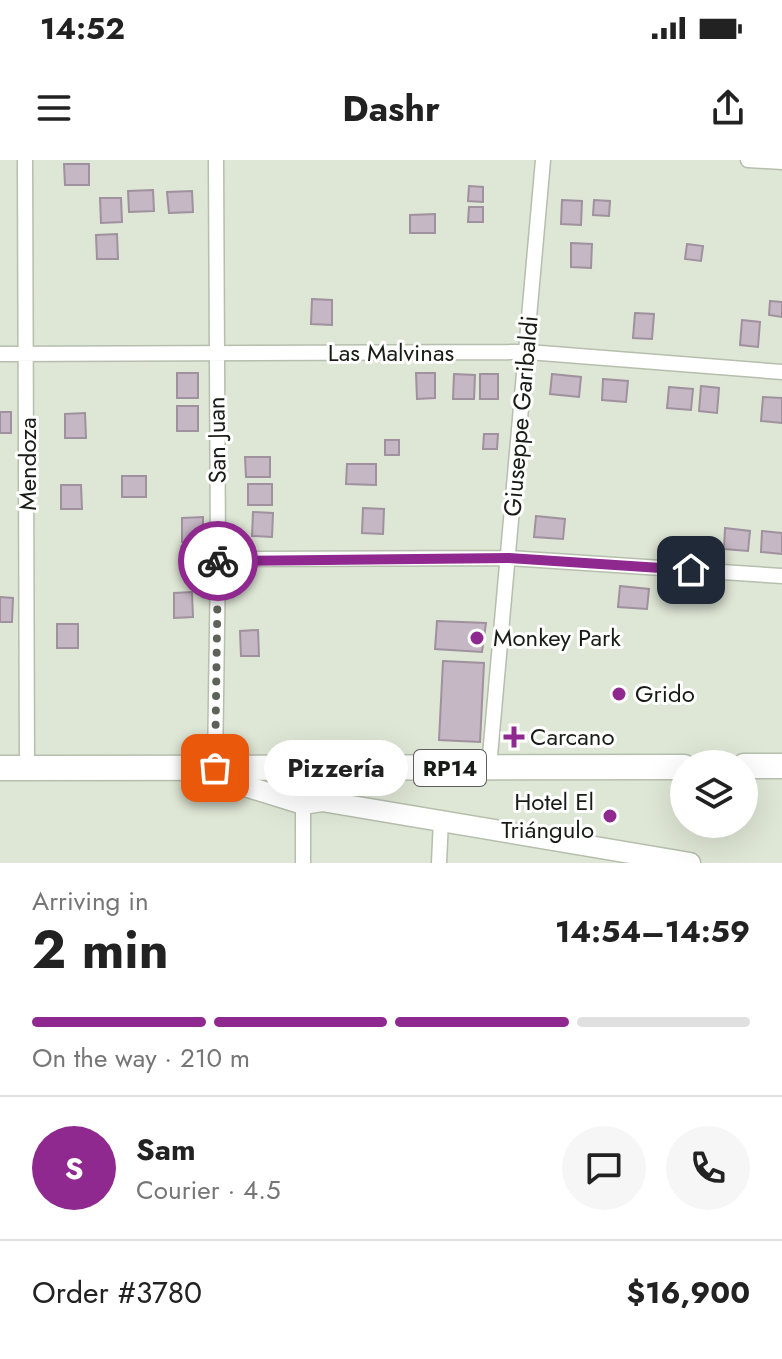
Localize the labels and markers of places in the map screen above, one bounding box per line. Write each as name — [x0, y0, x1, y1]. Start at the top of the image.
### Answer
pin — [657, 536, 725, 604]
place label: Monkey Park — [493, 620, 621, 655]
marker: Monkey Park — [468, 629, 486, 647]
place label: Grido — [635, 676, 695, 711]
marker: Grido — [610, 685, 628, 703]
place label: Carcano — [530, 719, 615, 754]
marker: Carcano — [505, 728, 523, 746]
pin — [181, 734, 249, 802]
callout: Pizzería — [263, 740, 407, 796]
place label: Hotel El Triángulo — [501, 784, 594, 847]
marker: Hotel El Triángulo — [601, 807, 619, 825]

